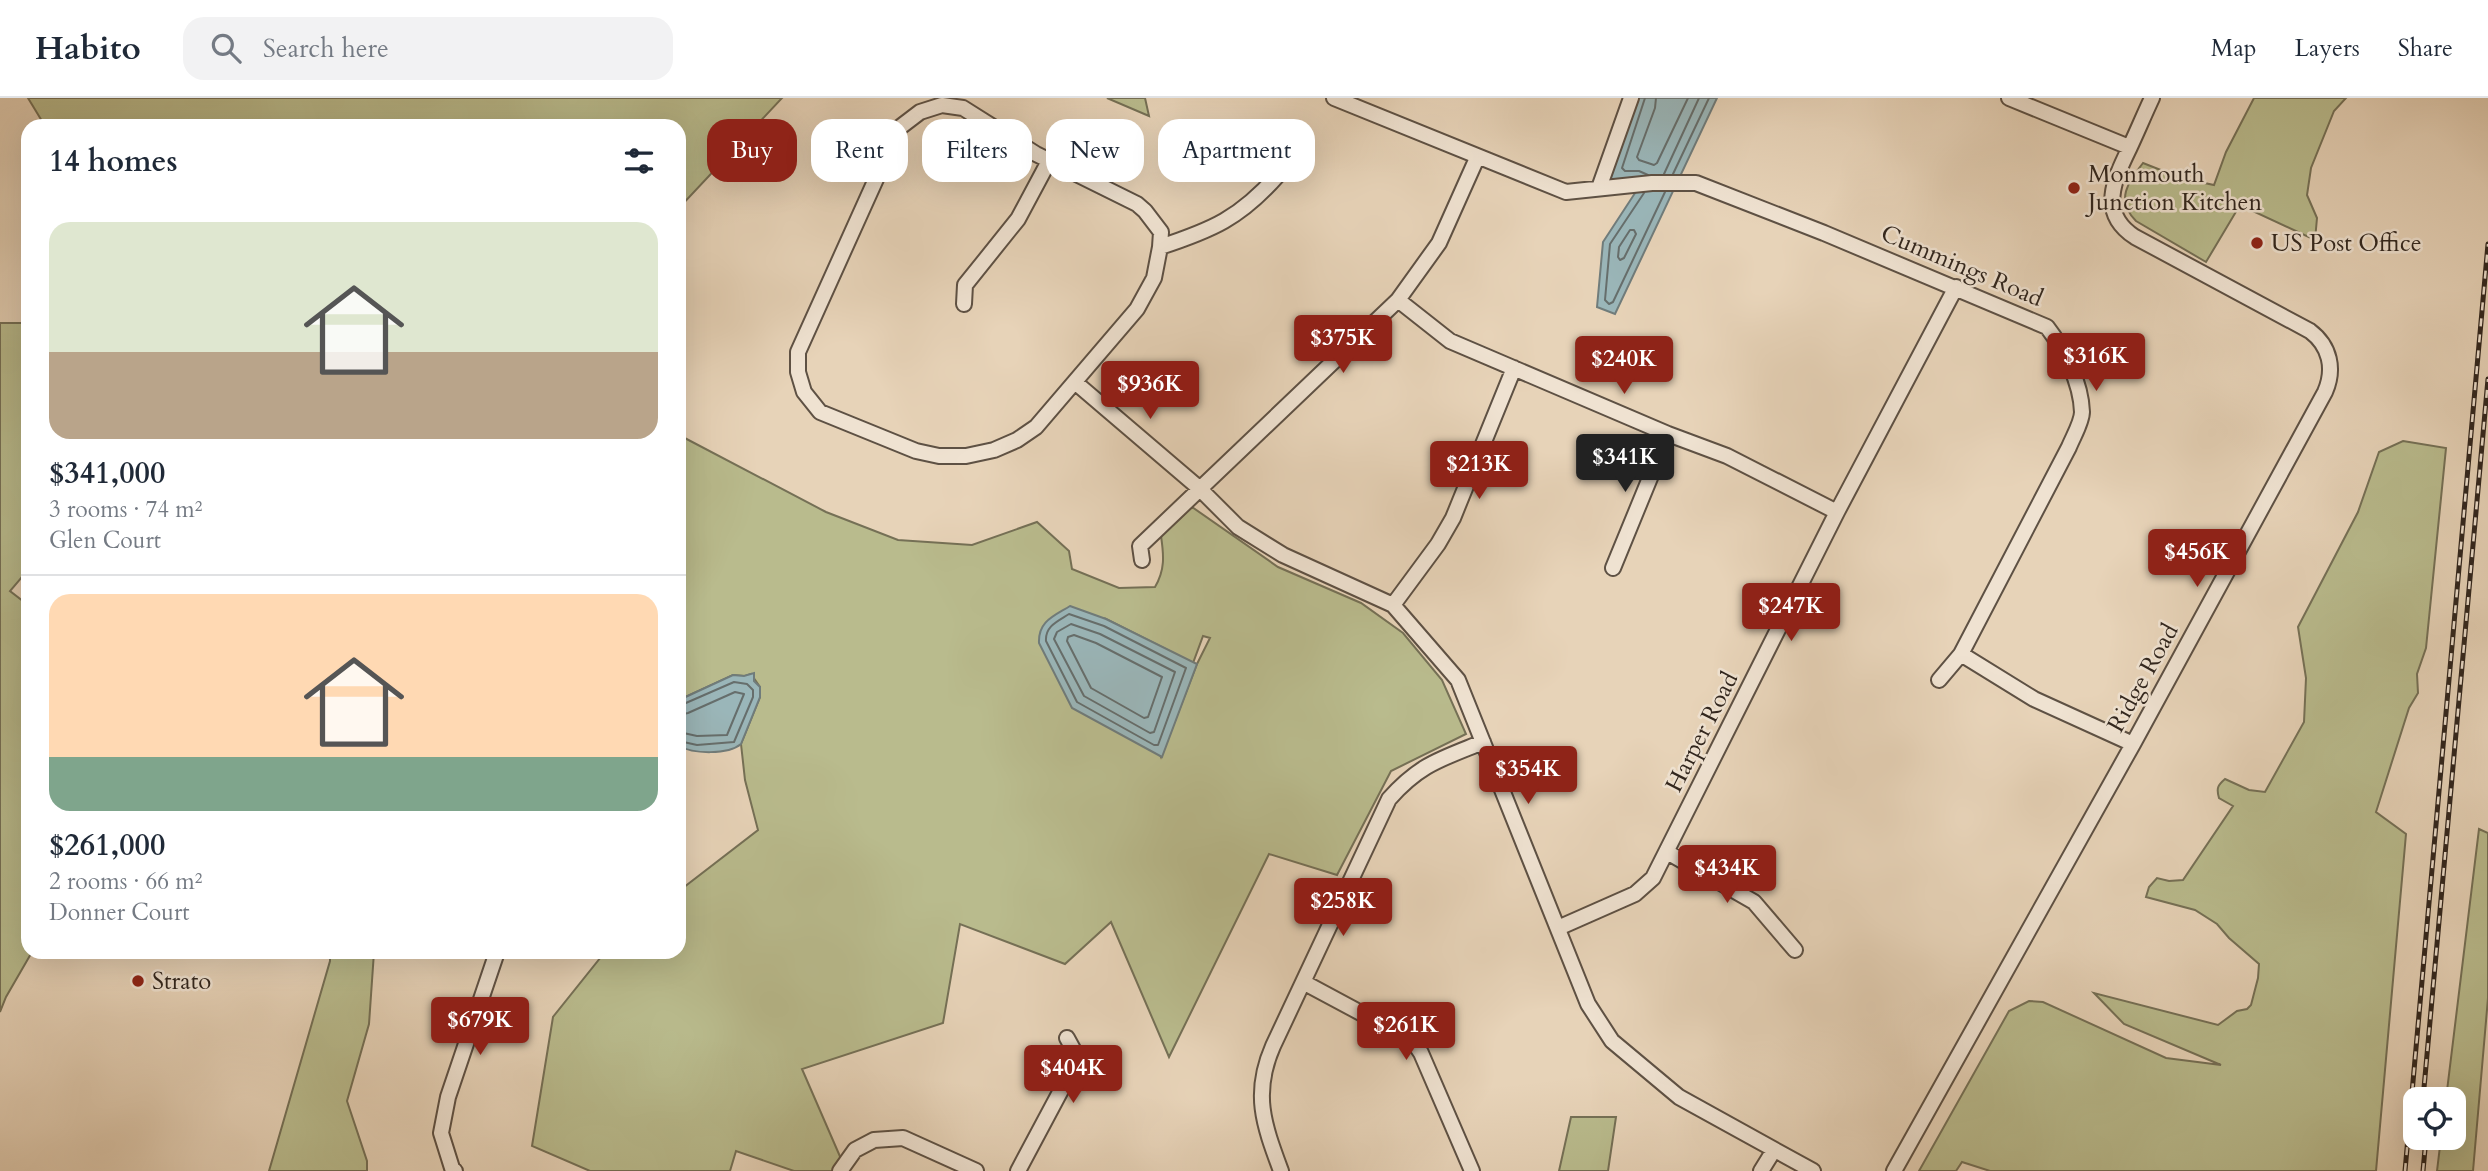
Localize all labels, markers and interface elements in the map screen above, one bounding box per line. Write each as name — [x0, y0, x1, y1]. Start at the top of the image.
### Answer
search box — [183, 17, 673, 80]
text: Habito — [35, 26, 141, 71]
icon: search — [207, 29, 245, 67]
text: Search here — [263, 31, 389, 66]
text: Map — [2211, 32, 2257, 65]
text: Layers — [2295, 32, 2360, 65]
text: Share — [2398, 32, 2453, 65]
chip: Buy — [707, 119, 797, 182]
chip: Rent — [811, 119, 908, 182]
chip: Filters — [922, 119, 1032, 182]
chip: New — [1046, 119, 1144, 182]
chip: Apartment — [1158, 119, 1315, 182]
text: 14 homes — [49, 141, 178, 182]
icon: filters — [620, 142, 658, 180]
place label: Monmouth Junction Kitchen — [2085, 158, 2262, 219]
marker: Monmouth Junction Kitchen — [2066, 180, 2082, 196]
street label: Cummings Road — [1876, 217, 2048, 315]
place label: US Post Office — [2271, 227, 2422, 260]
marker: US Post Office — [2249, 235, 2265, 251]
icon: home — [291, 267, 417, 393]
pin: $375K — [1294, 316, 1392, 375]
text: $375K — [1310, 322, 1376, 353]
pin: $316K — [2047, 334, 2145, 393]
pin: $240K — [1575, 336, 1673, 396]
text: $316K — [2063, 340, 2129, 371]
text: $240K — [1591, 343, 1657, 374]
pin: $936K — [1101, 362, 1199, 421]
text: $936K — [1117, 368, 1183, 399]
pin: $341K — [1576, 434, 1674, 494]
text: $341K — [1592, 441, 1658, 472]
pin: $213K — [1430, 442, 1528, 501]
text: $213K — [1446, 448, 1512, 479]
text: $341,000 — [49, 453, 165, 494]
text: 3 rooms · 74 m² — [49, 494, 202, 525]
text: Glen Court — [49, 525, 161, 556]
pin: $456K — [2148, 530, 2246, 589]
text: $456K — [2164, 536, 2230, 567]
pin: $247K — [1742, 584, 1840, 643]
text: $247K — [1758, 590, 1824, 621]
street label: Ridge Road — [2100, 617, 2187, 738]
icon: home — [291, 639, 417, 765]
street label: Harper Road — [1658, 666, 1746, 798]
pin: $354K — [1479, 746, 1577, 806]
text: $354K — [1495, 753, 1561, 784]
text: $261,000 — [49, 825, 165, 866]
pin: $434K — [1678, 846, 1776, 905]
text: $434K — [1694, 852, 1760, 883]
text: 2 rooms · 66 m² — [49, 866, 202, 897]
pin: $258K — [1294, 878, 1392, 938]
text: $258K — [1310, 885, 1376, 916]
text: Donner Court — [49, 897, 190, 928]
place label: Strato — [152, 965, 211, 998]
marker: Strato — [130, 973, 146, 989]
pin: $679K — [431, 998, 529, 1057]
pin: $261K — [1357, 1002, 1455, 1062]
text: $679K — [447, 1004, 513, 1035]
text: $261K — [1373, 1009, 1439, 1040]
pin: $404K — [1024, 1046, 1122, 1105]
text: $404K — [1040, 1052, 1106, 1083]
map controls — [2403, 1087, 2466, 1150]
button: locate — [2403, 1087, 2466, 1150]

